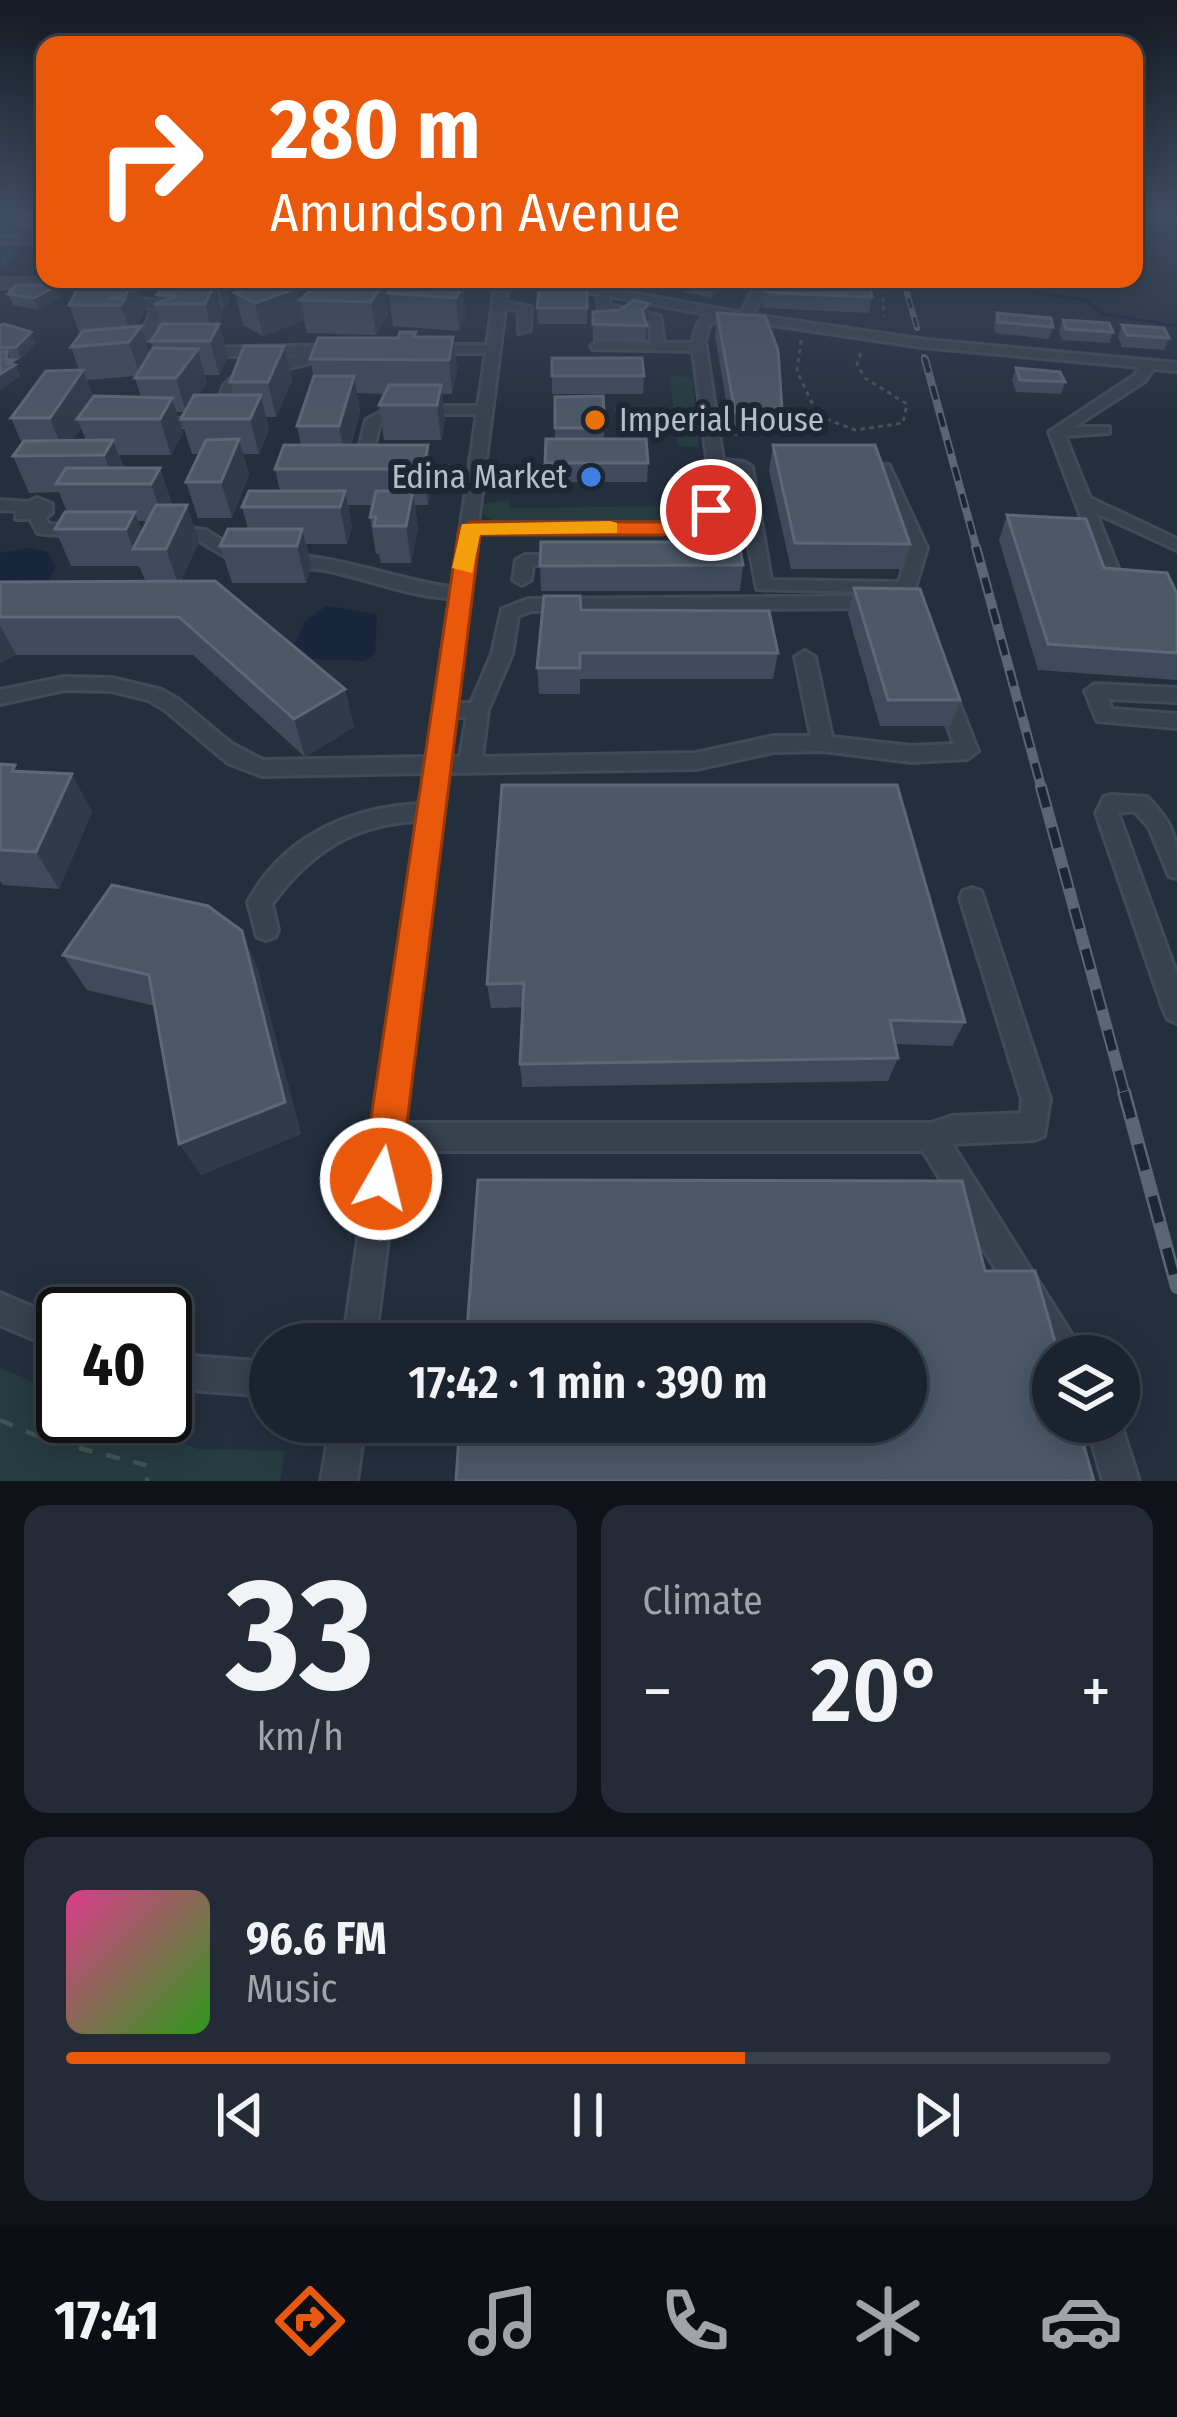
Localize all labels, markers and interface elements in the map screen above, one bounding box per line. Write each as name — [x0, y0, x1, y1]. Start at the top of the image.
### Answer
text: 280 m — [270, 79, 481, 180]
icon: right — [72, 84, 228, 240]
text: Amundson Avenue — [270, 181, 680, 245]
place label: Imperial House — [619, 400, 824, 440]
marker: Imperial House — [582, 407, 608, 433]
place label: Edina Market — [392, 457, 567, 497]
pin — [660, 459, 762, 561]
marker: Edina Market — [578, 464, 604, 490]
icon: arrive — [678, 477, 744, 543]
position arrow — [318, 1116, 444, 1242]
speed limit sign: 40 — [36, 1287, 192, 1443]
map controls — [1032, 1335, 1140, 1443]
button: layers — [1032, 1335, 1140, 1443]
text: 17:42 · 1 min · 390 m — [408, 1356, 768, 1410]
text: 33 — [226, 1542, 374, 1729]
text: Climate — [643, 1578, 763, 1624]
text: 20° — [811, 1637, 943, 1745]
text: − — [643, 1652, 672, 1731]
text: + — [1081, 1652, 1111, 1731]
text: km/h — [257, 1714, 344, 1760]
text: 96.6 FM — [246, 1912, 387, 1966]
text: Music — [246, 1966, 337, 2012]
icon: previous — [207, 2082, 273, 2148]
icon: pause — [555, 2082, 621, 2148]
icon: next — [904, 2082, 970, 2148]
icon: directions — [268, 2279, 352, 2363]
icon: music — [461, 2279, 545, 2363]
icon: phone — [653, 2279, 737, 2363]
icon: climate — [846, 2279, 930, 2363]
icon: car — [1039, 2279, 1123, 2363]
text: 17:41 — [54, 2289, 159, 2353]

